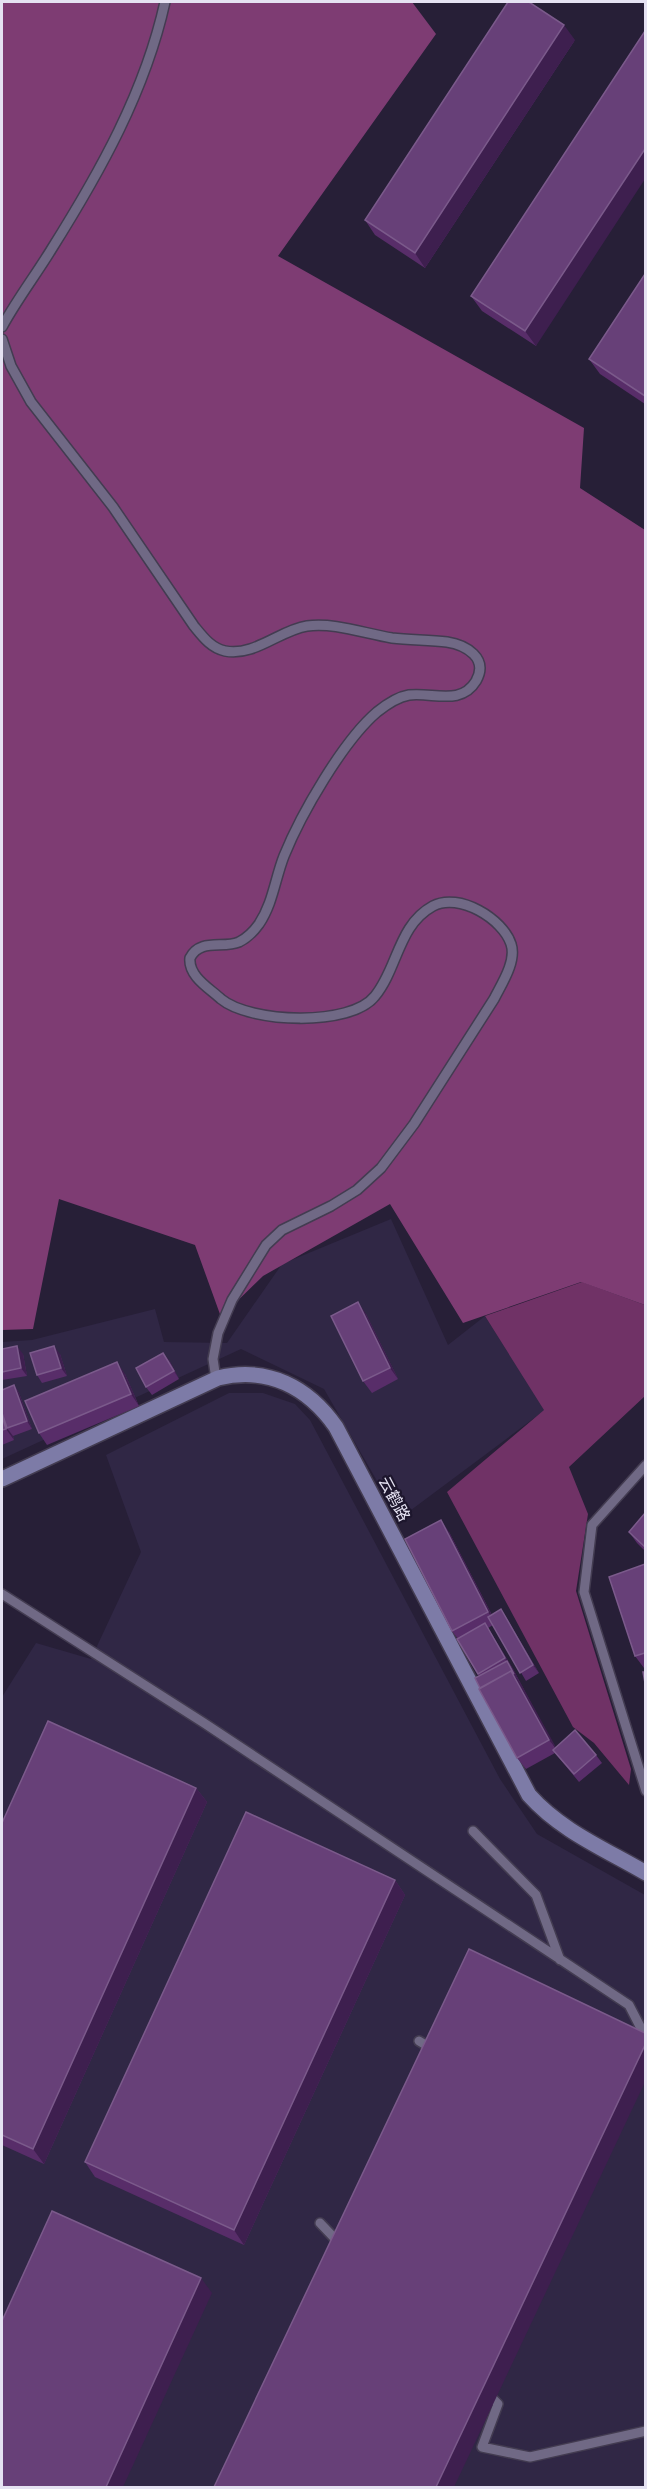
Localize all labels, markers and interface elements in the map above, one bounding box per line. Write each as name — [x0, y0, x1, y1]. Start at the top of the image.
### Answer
street label: 云鹤路 — [373, 1473, 415, 1525]

